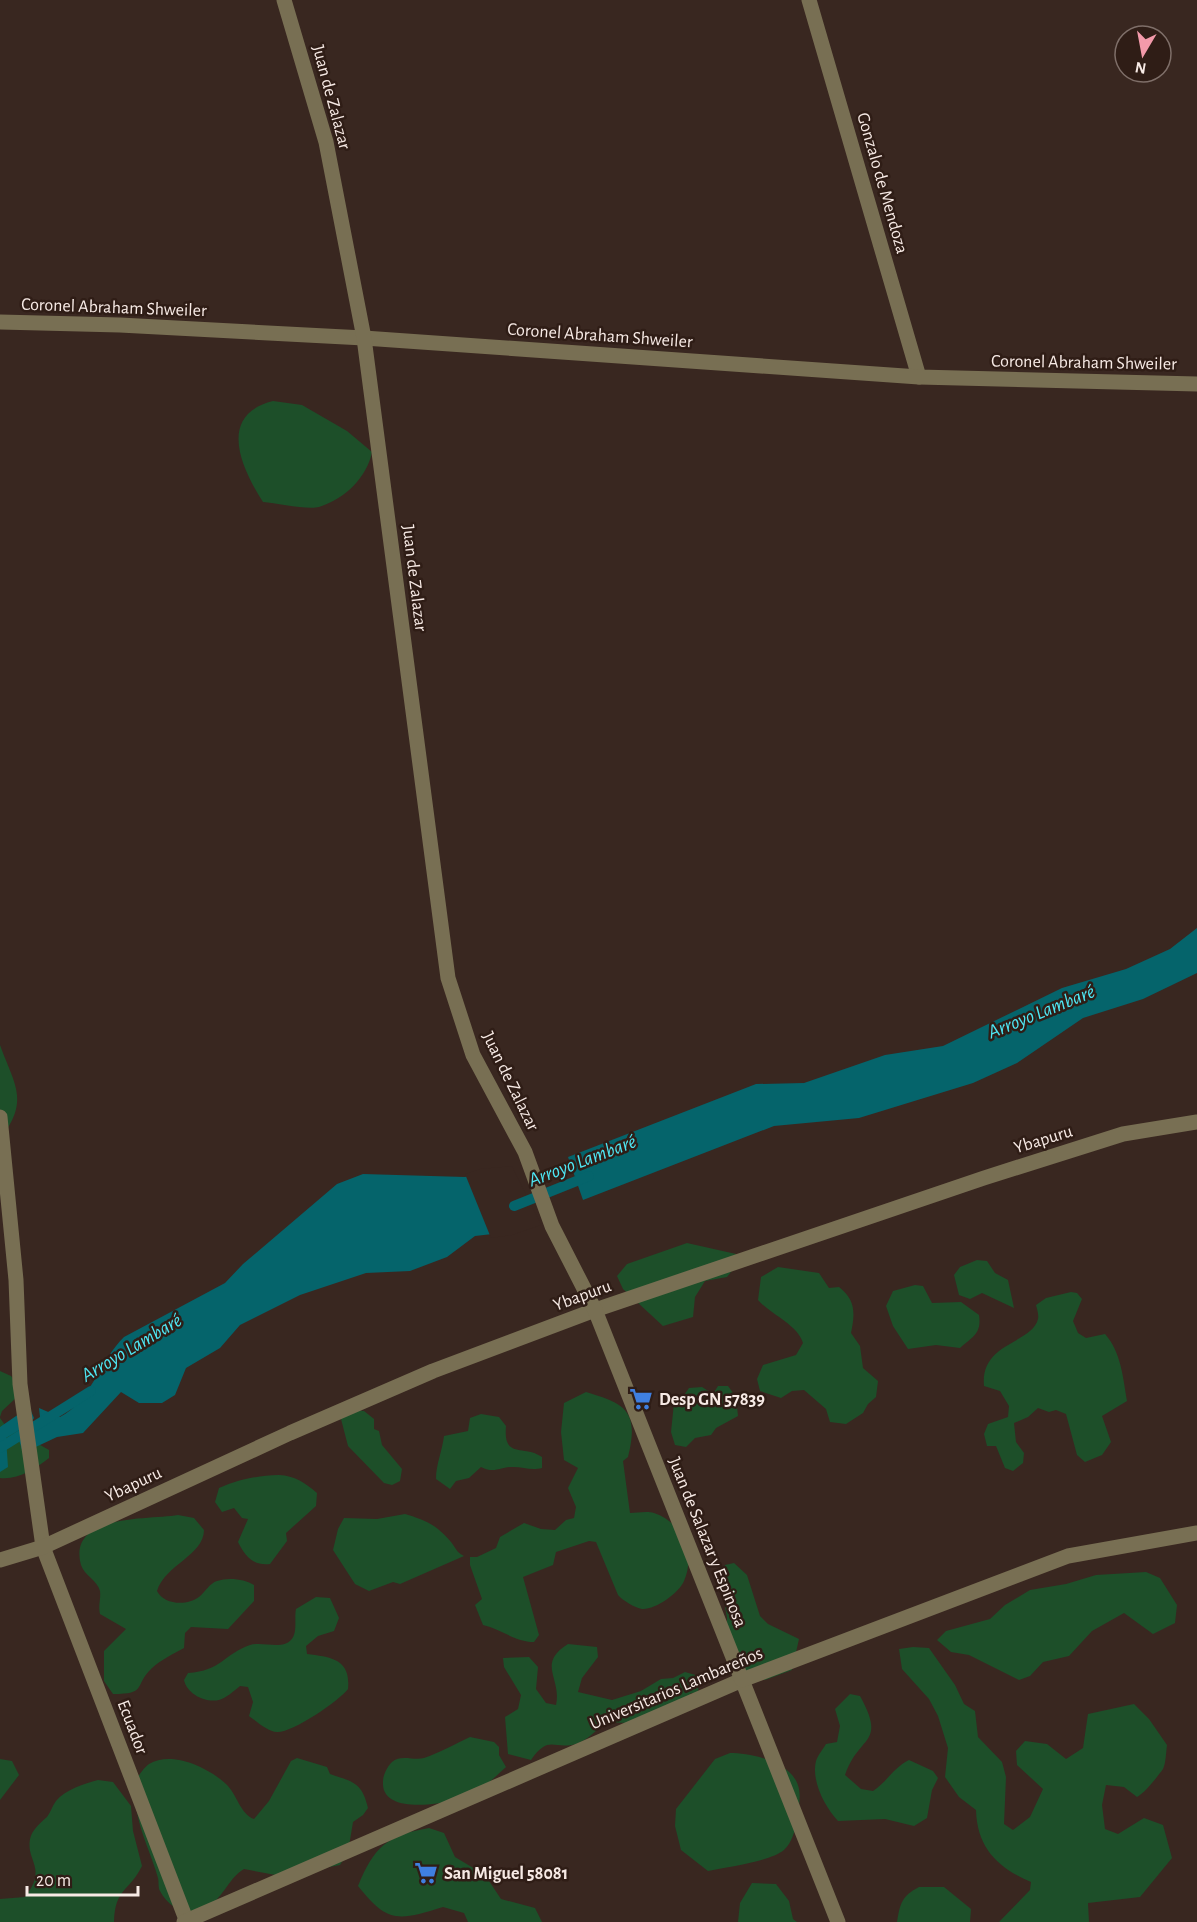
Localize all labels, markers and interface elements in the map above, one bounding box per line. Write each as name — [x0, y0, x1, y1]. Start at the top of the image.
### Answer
north arrow — [1113, 24, 1173, 84]
street label: Juan de Zalazar — [308, 43, 354, 152]
text: N — [1134, 59, 1147, 77]
street label: Gonzalo de Mendoza — [853, 111, 911, 256]
street label: Coronel Abraham Shweiler — [21, 296, 207, 320]
street label: Coronel Abraham Shweiler — [507, 321, 693, 351]
street label: Coronel Abraham Shweiler — [991, 352, 1177, 374]
street label: Juan de Zalazar — [399, 524, 430, 633]
water label: Arroyo Lambaré — [984, 981, 1098, 1043]
street label: Juan de Zalazar — [478, 1029, 542, 1134]
street label: Ybapuru — [1012, 1123, 1075, 1157]
water label: Arroyo Lambaré — [525, 1131, 639, 1191]
street label: Ybapuru — [551, 1277, 614, 1315]
water label: Arroyo Lambaré — [77, 1310, 186, 1386]
supermarket icon: Desp GN 57839 — [628, 1386, 654, 1412]
place label: Desp GN 57839 — [659, 1391, 765, 1409]
street label: Juan de Salazar y Espinosa — [665, 1455, 749, 1630]
street label: Ybapuru — [102, 1464, 165, 1506]
street label: Universitarios Lambareños — [587, 1644, 765, 1734]
street label: Ecuador — [114, 1698, 151, 1757]
scale bar — [27, 1859, 138, 1897]
supermarket icon: San Miguel 58081 — [413, 1860, 439, 1886]
place label: San Miguel 58081 — [444, 1865, 568, 1883]
text: 20 m — [36, 1872, 71, 1890]

